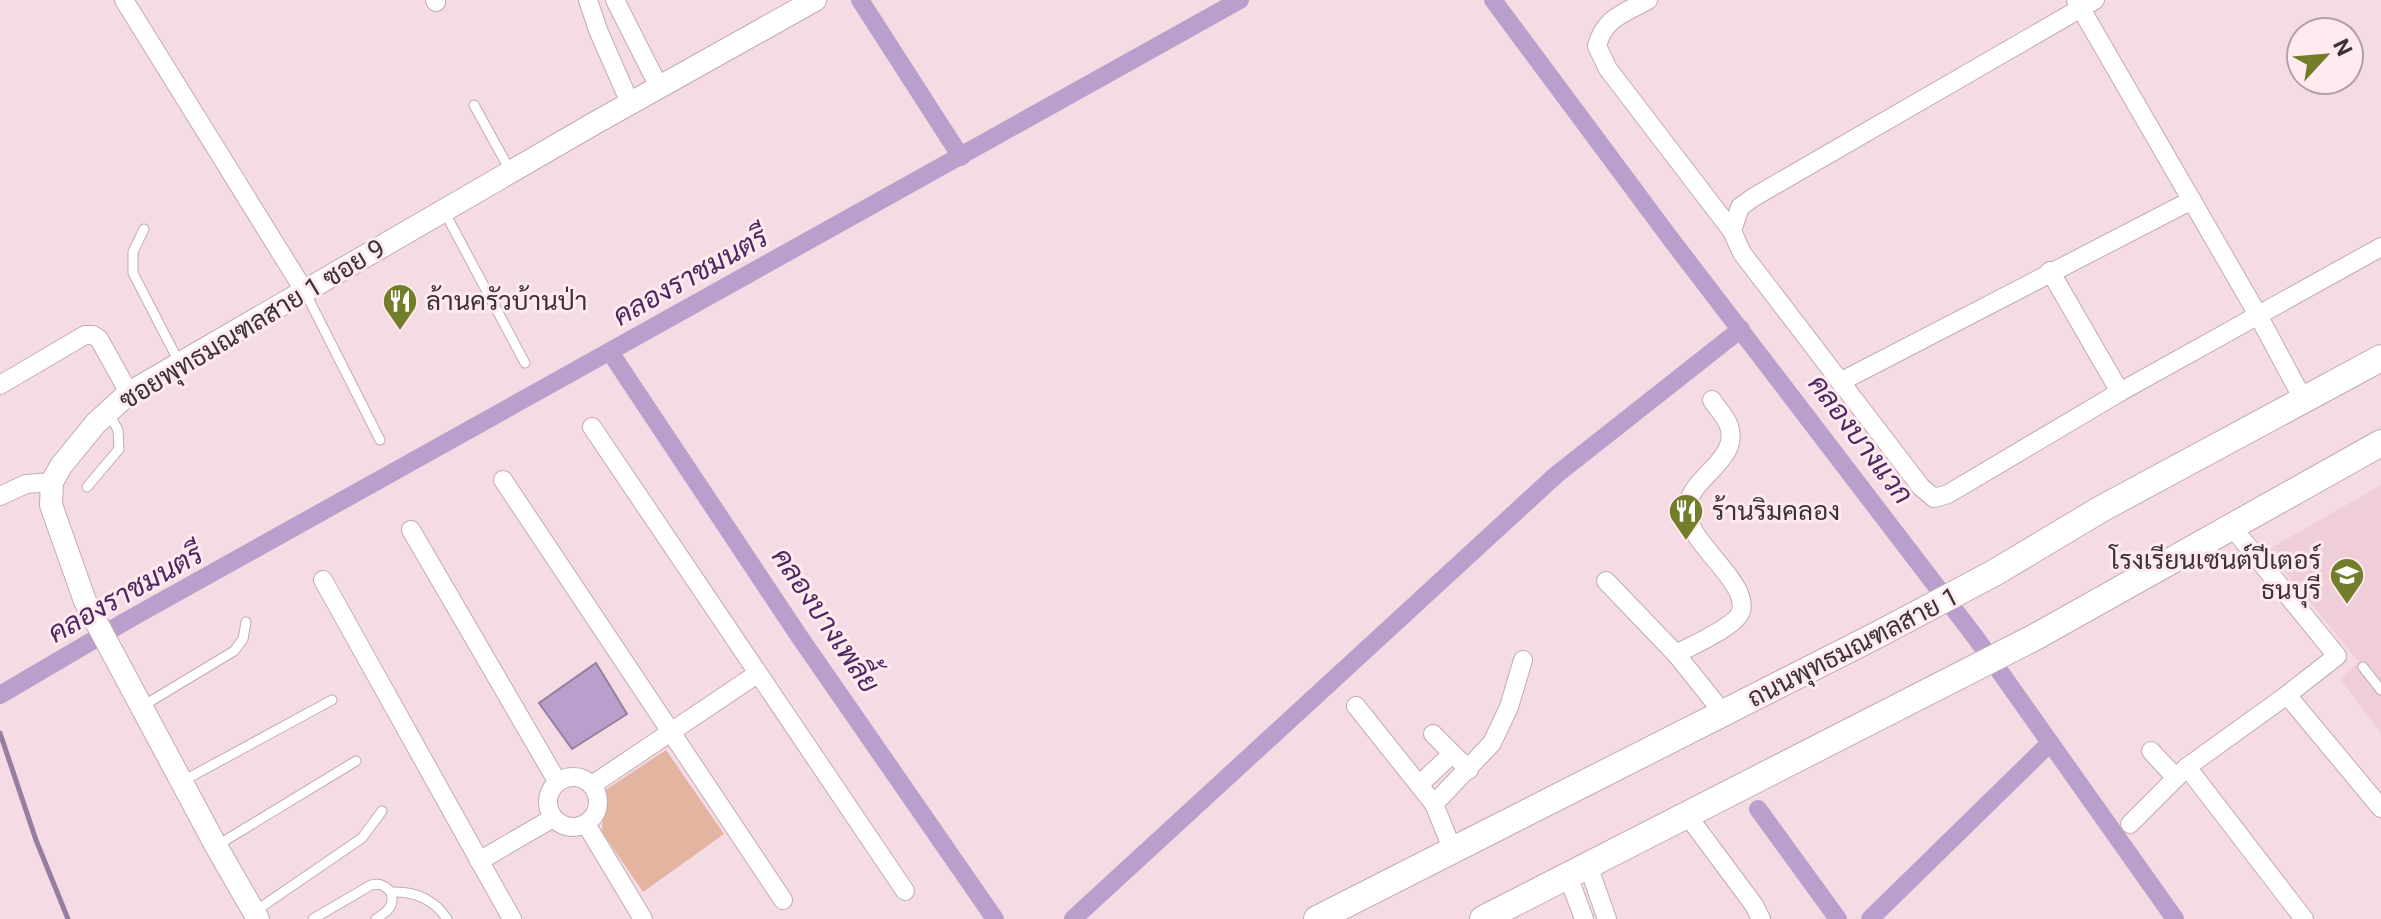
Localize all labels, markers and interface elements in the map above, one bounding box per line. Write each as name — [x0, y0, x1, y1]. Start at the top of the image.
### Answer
north arrow — [2285, 16, 2365, 96]
text: N — [2328, 35, 2357, 60]
water label: คลองราชมนตรี — [606, 218, 775, 333]
street label: ซอยพุทธมณฑลสาย 1 ซอย 9 — [114, 233, 392, 418]
restaurant icon: ล้านครัวบ้านป่า — [381, 282, 419, 332]
place label: ล้านครัวบ้านป่า — [426, 285, 587, 316]
water label: คลองบางแวก — [1801, 368, 1920, 510]
restaurant icon: ร้านริมคลอง — [1667, 492, 1705, 542]
place label: ร้านริมคลอง — [1712, 495, 1840, 526]
water label: คลองราชมนตรี — [41, 535, 210, 650]
water label: คลองบางเพลี้ย — [765, 536, 894, 699]
place label: โรงเรียนเซนต์ปีเตอร์ ธนบุรี — [2108, 543, 2321, 608]
school or university icon: โรงเรียนเซนต์ปีเตอร์ ธนบุรี — [2328, 556, 2366, 606]
street label: ถนนพุทธมณฑลสาย 1 — [1742, 581, 1965, 716]

